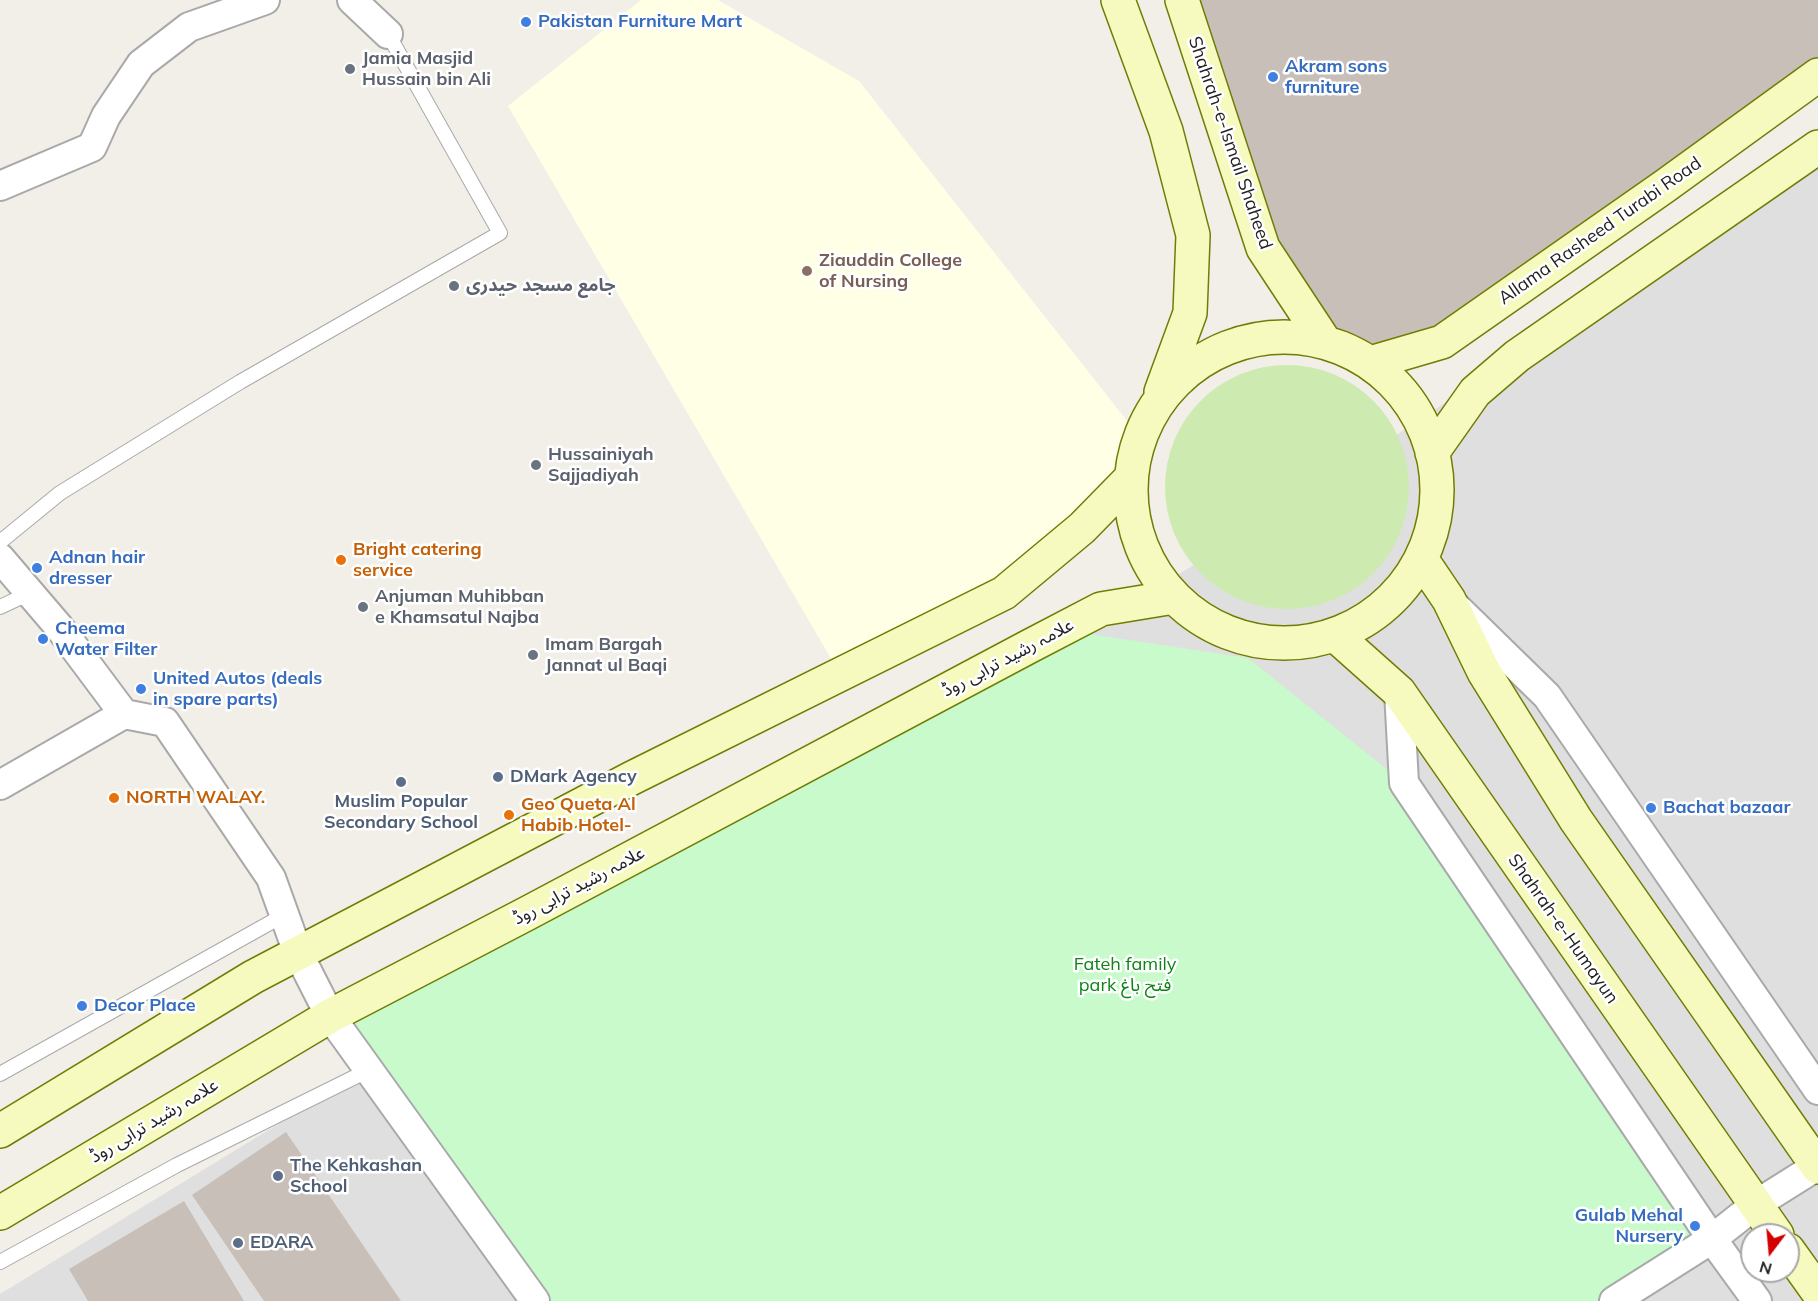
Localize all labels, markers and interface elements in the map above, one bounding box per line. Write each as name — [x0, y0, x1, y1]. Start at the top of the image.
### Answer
place label: Pakistan Furniture Mart — [538, 11, 742, 33]
marker: Pakistan Furniture Mart — [519, 15, 533, 29]
street label: Shahrah-e-Ismail Shaheed — [1183, 34, 1277, 252]
place label: Jamia Masjid Hussain bin Ali — [362, 48, 491, 90]
place label: Akram sons furniture — [1285, 56, 1387, 98]
marker: Jamia Masjid Hussain bin Ali — [343, 62, 357, 76]
marker: Akram sons furniture — [1266, 70, 1280, 84]
street label: Allama Rasheed Turabi Road — [1494, 153, 1706, 309]
place label: Ziauddin College of Nursing — [819, 250, 962, 292]
marker: Ziauddin College of Nursing — [800, 264, 814, 278]
place label: جامع مسجد حیدری — [466, 275, 616, 297]
marker: جامع مسجد حیدری — [447, 279, 461, 293]
place label: Hussainiyah Sajjadiyah — [548, 444, 654, 486]
marker: Hussainiyah Sajjadiyah — [529, 458, 543, 472]
place label: Bright catering service — [353, 539, 482, 582]
place label: Adnan hair dresser — [49, 547, 145, 590]
marker: Bright catering service — [334, 553, 348, 567]
marker: Adnan hair dresser — [30, 561, 44, 575]
place label: Anjuman Muhibban e Khamsatul Najba — [375, 586, 544, 628]
marker: Anjuman Muhibban e Khamsatul Najba — [356, 600, 370, 614]
street label: علامہ رشید ترابی روڈ — [938, 614, 1078, 702]
place label: Cheema Water Filter — [55, 618, 157, 660]
marker: Cheema Water Filter — [36, 632, 50, 646]
place label: Imam Bargah Jannat ul Baqi — [545, 634, 667, 676]
marker: Imam Bargah Jannat ul Baqi — [526, 648, 540, 662]
place label: United Autos (deals in spare parts) — [153, 668, 322, 710]
marker: United Autos (deals in spare parts) — [134, 682, 148, 696]
place label: DMark Agency — [510, 766, 637, 788]
marker: DMark Agency — [491, 770, 505, 784]
marker: Muslim Popular Secondary School — [394, 775, 408, 789]
place label: NORTH WALAY. — [126, 787, 265, 809]
marker: NORTH WALAY. — [107, 791, 121, 805]
place label: Muslim Popular Secondary School — [324, 791, 478, 834]
place label: Geo Queta Al Habib Hotel- — [521, 794, 636, 836]
place label: Bachat bazaar — [1663, 797, 1791, 819]
marker: Bachat bazaar — [1644, 801, 1658, 815]
marker: Geo Queta Al Habib Hotel- — [502, 808, 516, 822]
street label: علامہ رشید ترابی روڈ — [509, 842, 649, 930]
street label: Shahrah-e-Humayun — [1503, 850, 1623, 1008]
park label: Fateh family park فتح باغ — [1074, 954, 1176, 996]
place label: Decor Place — [94, 995, 196, 1017]
marker: Decor Place — [75, 999, 89, 1013]
street label: علامہ رشید ترابی روڈ — [86, 1074, 222, 1168]
place label: The Kehkashan School — [290, 1155, 422, 1198]
marker: The Kehkashan School — [271, 1169, 285, 1183]
place label: Gulab Mehal Nursery — [1575, 1205, 1683, 1248]
marker: Gulab Mehal Nursery — [1688, 1219, 1702, 1233]
north arrow — [1740, 1223, 1800, 1283]
place label: EDARA — [250, 1232, 314, 1254]
marker: EDARA — [231, 1236, 245, 1250]
text: N — [1757, 1257, 1774, 1280]

